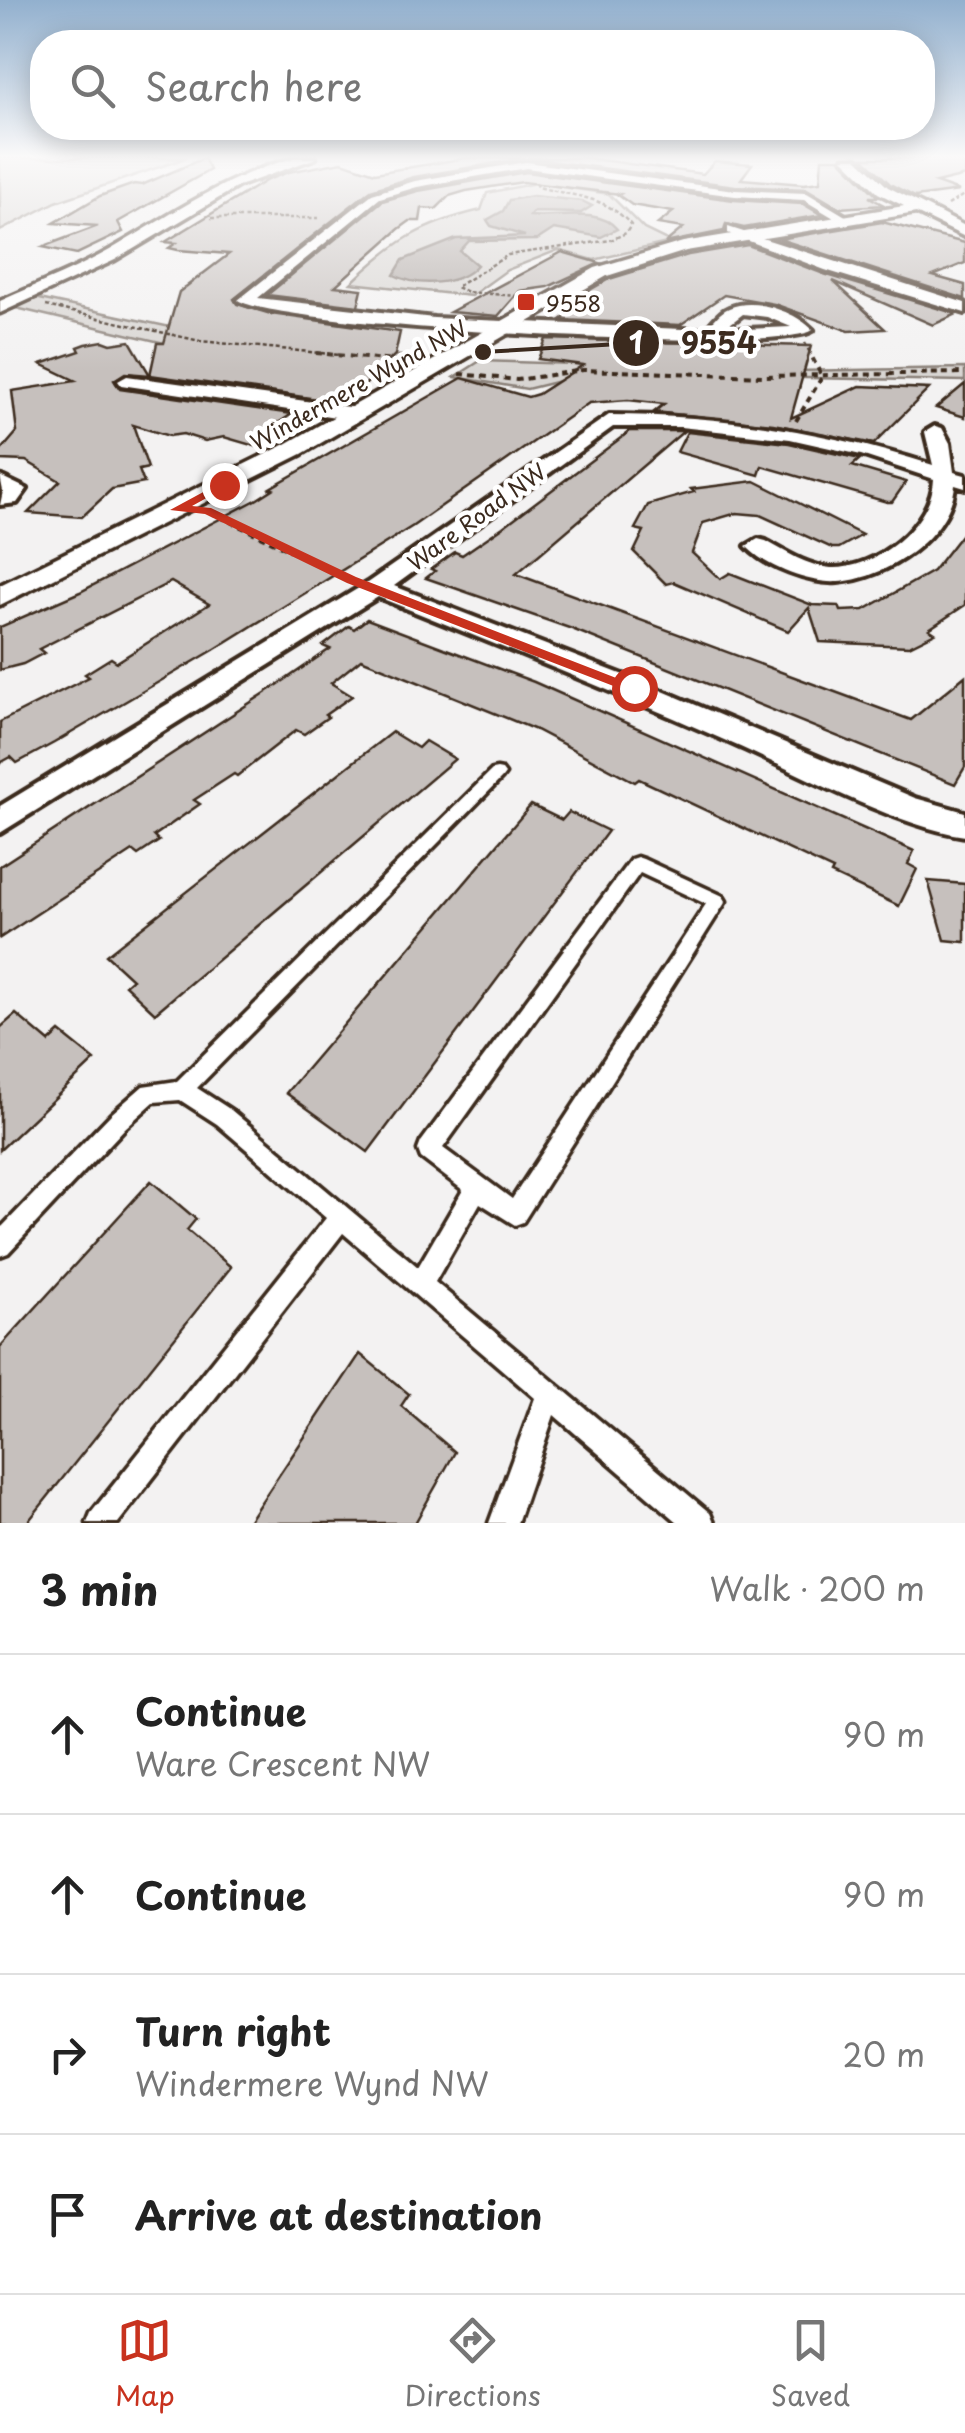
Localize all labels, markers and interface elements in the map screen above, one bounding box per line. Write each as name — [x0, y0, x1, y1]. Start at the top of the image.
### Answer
search box — [30, 30, 935, 140]
text: Search here — [145, 57, 362, 114]
icon: search — [65, 58, 120, 113]
place label: 9558 — [546, 286, 601, 319]
marker: 9558 — [515, 291, 537, 313]
street label: Windermere Wynd NW — [244, 311, 472, 457]
callout: 9554 — [611, 313, 777, 373]
text: 1 — [629, 319, 643, 364]
text: 9554 — [681, 319, 757, 364]
street label: Ware Road NW — [400, 454, 552, 578]
route end — [202, 463, 248, 509]
route start — [612, 666, 658, 712]
text: 3 min — [40, 1557, 158, 1620]
text: Walk · 200 m — [710, 1564, 925, 1612]
text: Continue — [135, 1682, 306, 1739]
icon: ahead — [40, 1707, 95, 1762]
text: 90 m — [843, 1710, 925, 1758]
text: Ware Crescent NW — [135, 1739, 430, 1787]
text: Continue — [135, 1866, 306, 1923]
icon: ahead — [40, 1867, 95, 1922]
text: 90 m — [843, 1870, 925, 1918]
text: Turn right — [135, 2002, 331, 2059]
icon: right — [40, 2027, 95, 2082]
text: 20 m — [843, 2030, 925, 2078]
text: Windermere Wynd NW — [135, 2059, 488, 2107]
text: Arrive at destination — [135, 2186, 543, 2243]
icon: arrive — [40, 2187, 95, 2242]
tab: Map — [115, 2313, 175, 2416]
tab: Directions — [405, 2313, 541, 2416]
tab: Saved — [771, 2313, 850, 2416]

